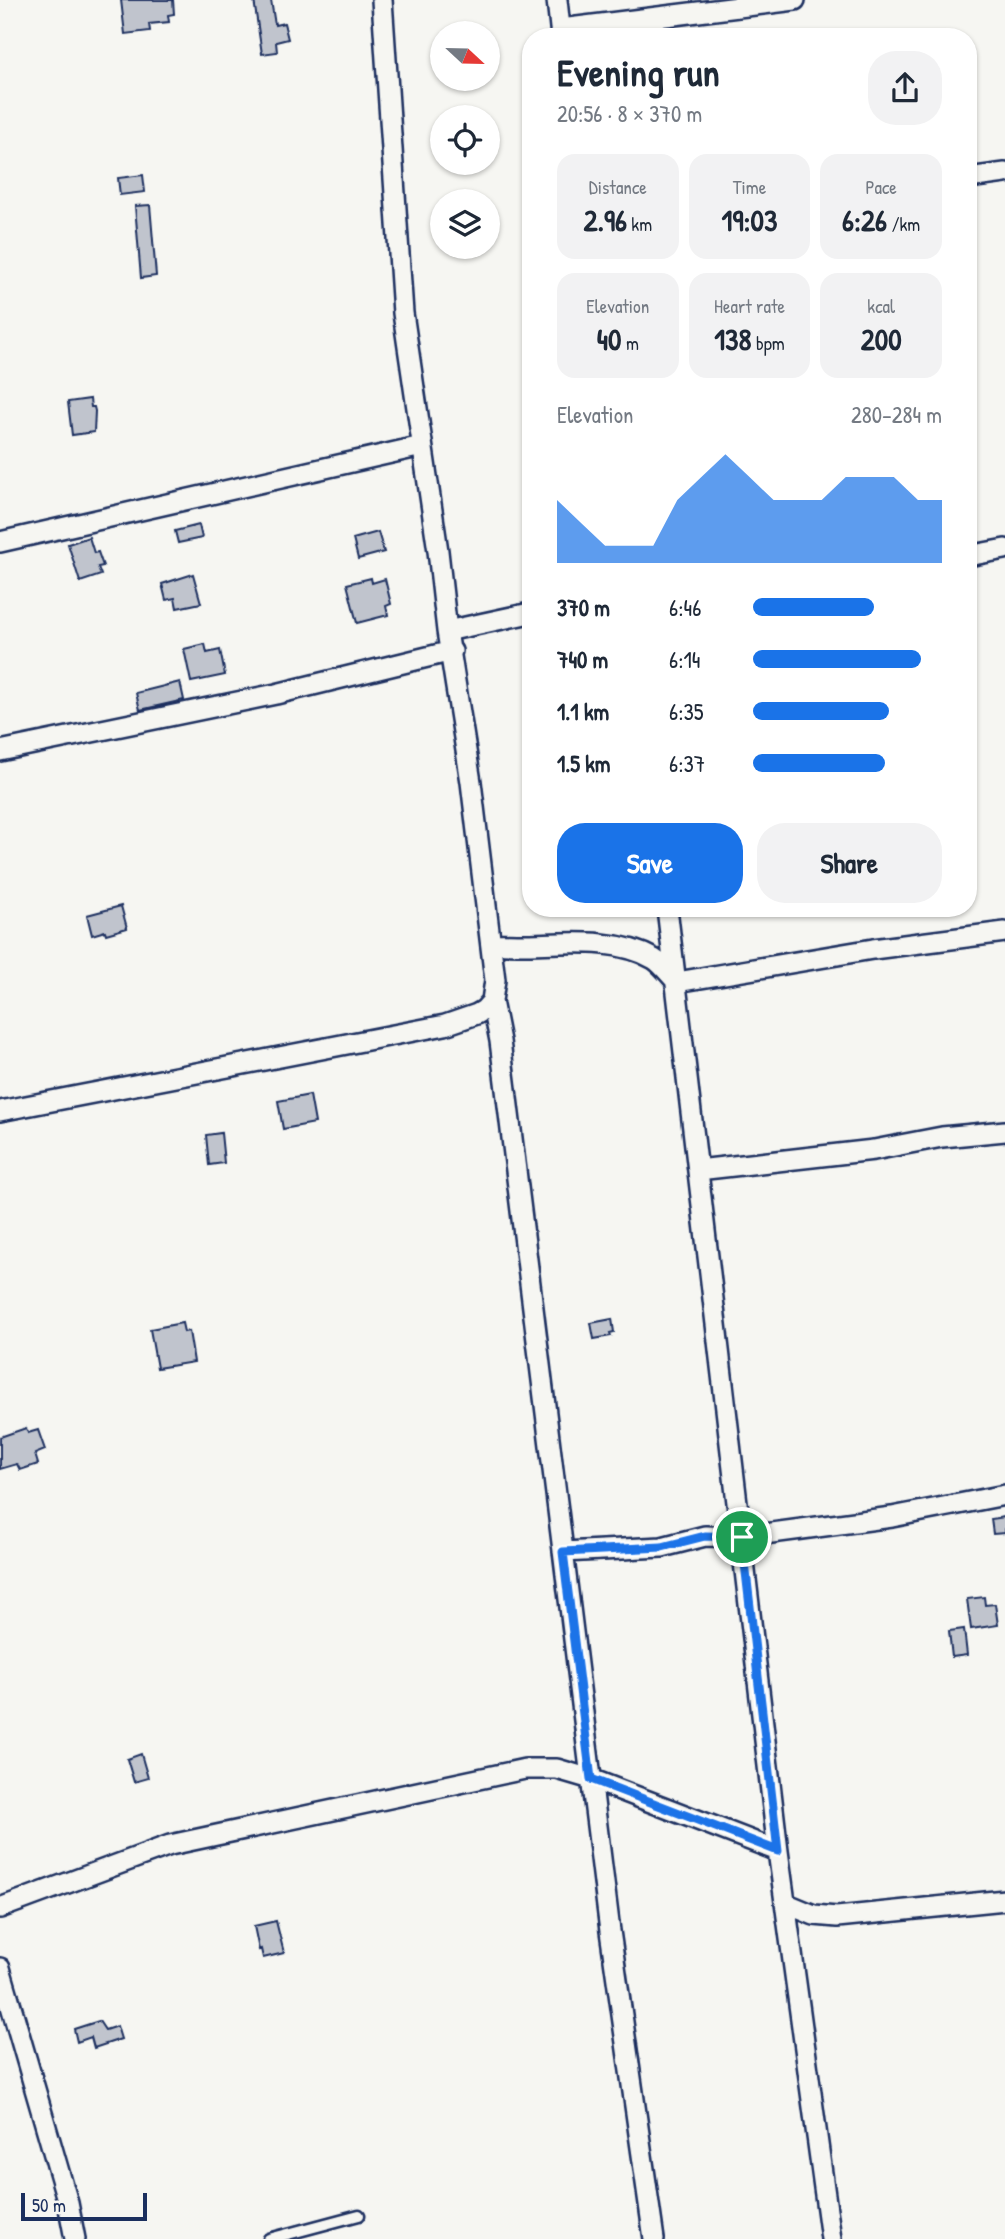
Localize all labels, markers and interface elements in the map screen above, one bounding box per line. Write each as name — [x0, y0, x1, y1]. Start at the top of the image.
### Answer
north arrow — [430, 21, 500, 91]
map controls — [430, 21, 500, 259]
text: Evening run — [557, 46, 720, 98]
button: share — [868, 51, 942, 125]
text: 20:56 · 8 × 370 m — [557, 98, 702, 129]
button: locate — [430, 105, 500, 175]
text: Distance — [589, 174, 647, 200]
text: Time — [733, 174, 766, 200]
text: Pace — [865, 174, 897, 200]
button: layers — [430, 189, 500, 259]
text: 2.96 — [584, 200, 627, 240]
text: 19:03 — [722, 200, 777, 240]
text: 6:26 — [842, 200, 887, 240]
text: km — [627, 211, 652, 237]
text: /km — [887, 211, 920, 237]
text: Elevation — [586, 293, 649, 319]
text: Heart rate — [714, 293, 785, 319]
text: kcal — [867, 293, 895, 319]
text: 40 — [597, 319, 622, 359]
text: 138 — [714, 319, 752, 359]
text: 200 — [861, 319, 902, 359]
text: m — [622, 330, 639, 356]
text: bpm — [752, 330, 785, 356]
text: Elevation — [557, 399, 633, 430]
text: 280–284 m — [851, 399, 942, 430]
text: 370 m — [557, 592, 610, 623]
text: 6:46 — [669, 592, 701, 623]
text: 740 m — [557, 644, 608, 675]
text: 6:14 — [669, 644, 701, 675]
text: 1.1 km — [557, 696, 609, 727]
text: 6:35 — [669, 696, 704, 727]
text: 1.5 km — [557, 748, 610, 779]
text: 6:37 — [669, 748, 705, 779]
button: Save — [557, 823, 743, 903]
button: Share — [757, 823, 942, 903]
pin — [712, 1507, 772, 1567]
icon: arrive — [723, 1518, 761, 1556]
scale bar — [21, 2190, 147, 2222]
text: 50 m — [32, 2192, 66, 2218]

